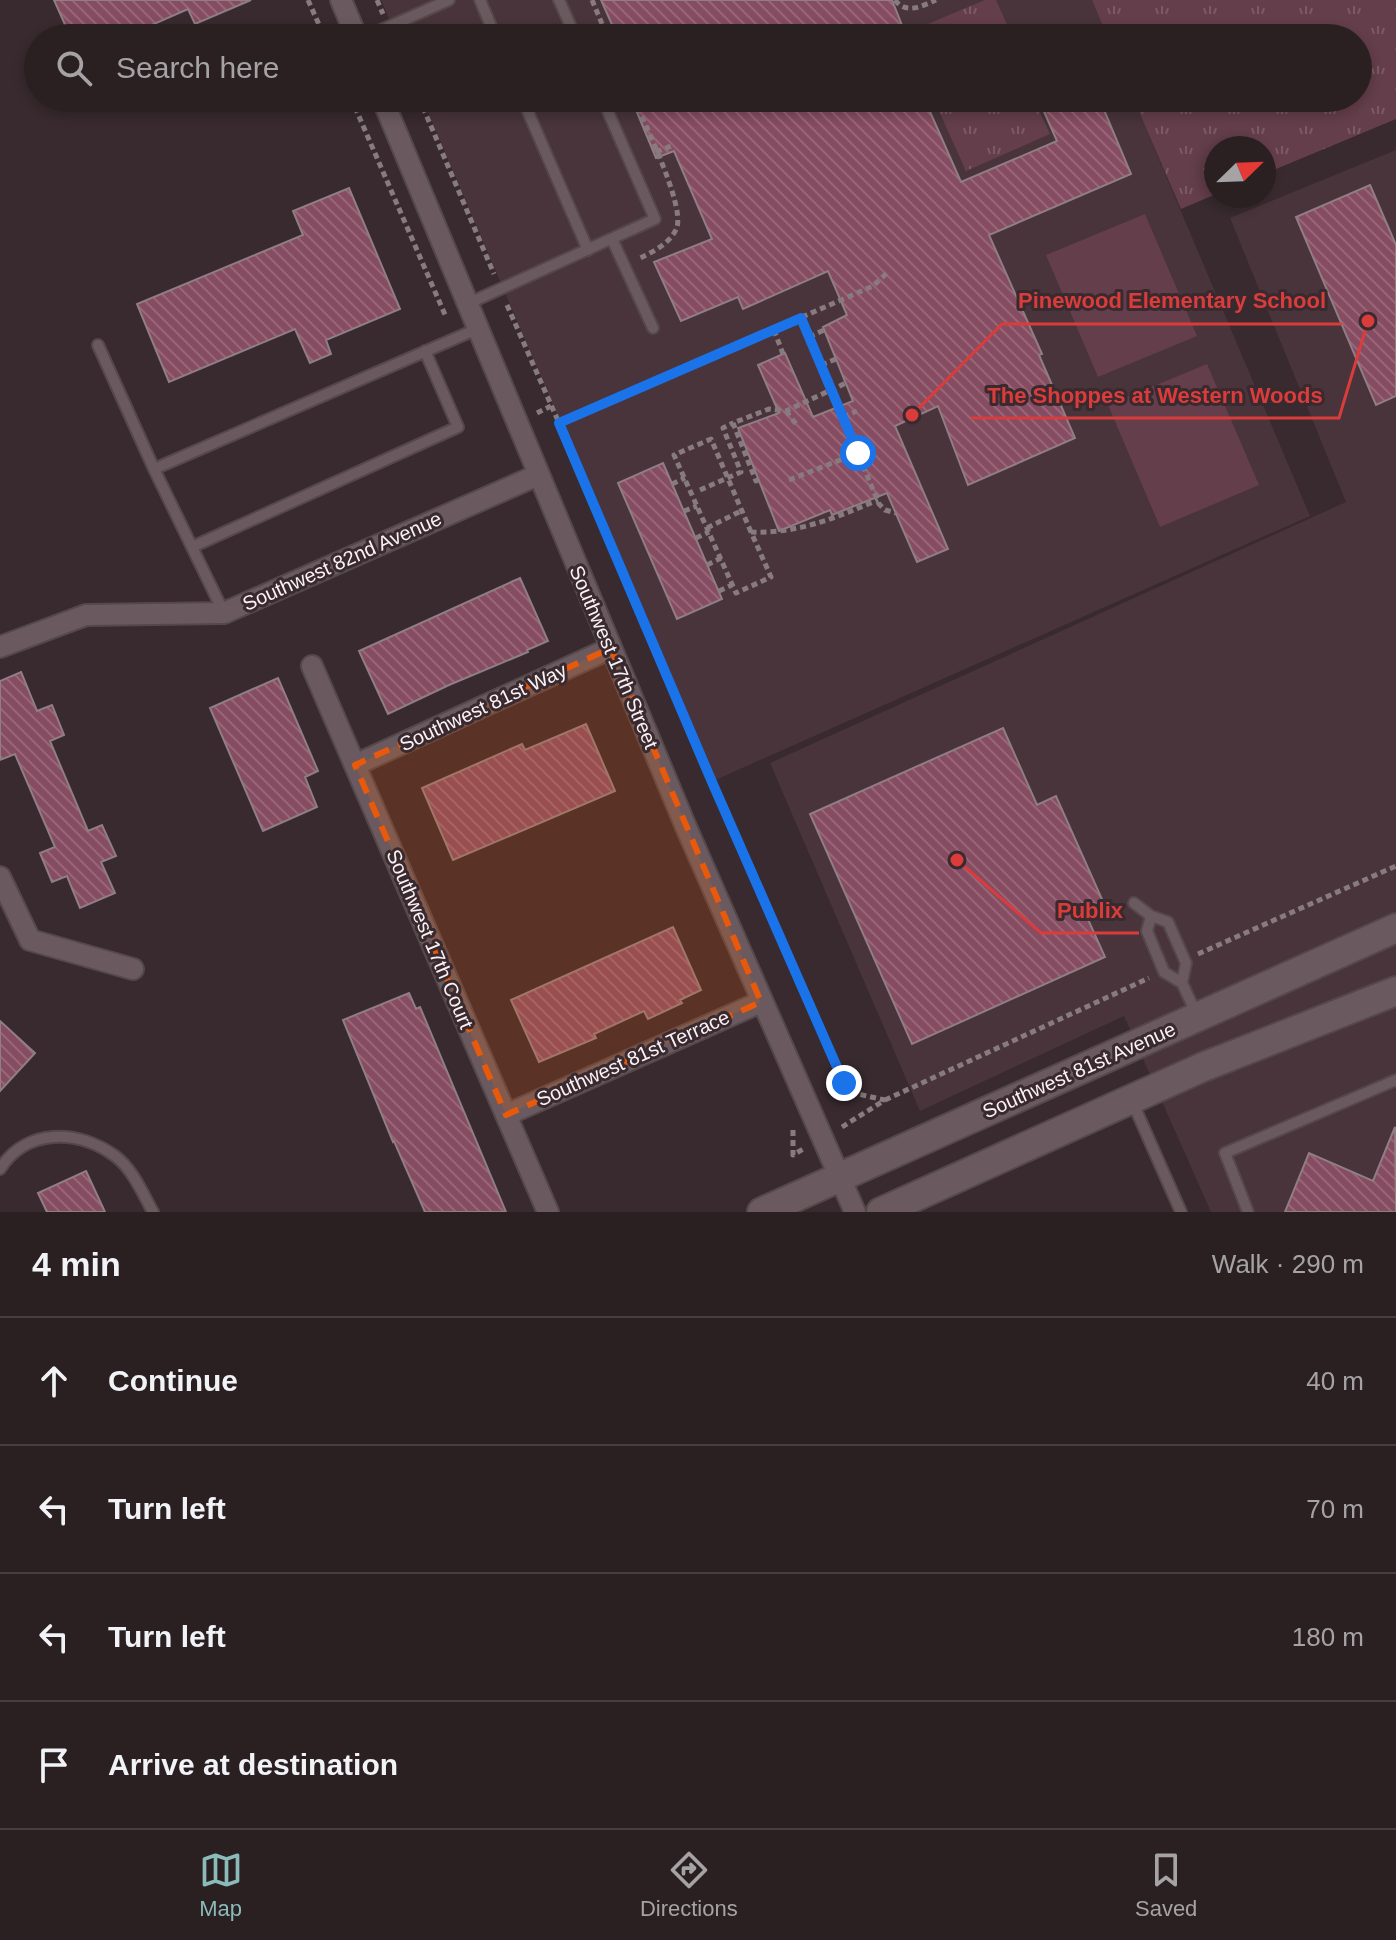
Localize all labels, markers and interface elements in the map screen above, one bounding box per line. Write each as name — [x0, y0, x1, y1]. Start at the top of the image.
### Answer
search box — [24, 24, 1372, 112]
icon: search — [52, 46, 96, 90]
text: Search here — [116, 51, 279, 84]
north arrow — [1204, 136, 1276, 208]
callout: Pinewood Elementary School — [1002, 278, 1342, 324]
text: Pinewood Elementary School — [1018, 288, 1326, 313]
callout: The Shoppes at Western Woods — [971, 372, 1339, 418]
text: The Shoppes at Western Woods — [987, 383, 1323, 408]
route start — [840, 435, 876, 471]
street label: Southwest 82nd Avenue — [239, 507, 445, 615]
street label: Southwest 17th Street — [565, 562, 663, 752]
street label: Southwest 81st Way — [396, 659, 570, 755]
street label: Southwest 17th Court — [382, 846, 478, 1032]
callout: Publix — [1041, 887, 1139, 933]
text: Publix — [1057, 898, 1124, 923]
street label: Southwest 81st Terrace — [533, 1006, 733, 1110]
street label: Southwest 81st Avenue — [979, 1018, 1179, 1122]
route end — [826, 1065, 862, 1101]
text: 4 min — [32, 1245, 121, 1283]
text: Walk · 290 m — [1212, 1249, 1364, 1279]
icon: ahead — [32, 1359, 76, 1403]
text: Continue — [108, 1364, 238, 1397]
text: 40 m — [1306, 1366, 1364, 1396]
icon: left — [32, 1487, 76, 1531]
text: Turn left — [108, 1492, 226, 1525]
text: 70 m — [1306, 1494, 1364, 1524]
icon: left — [32, 1615, 76, 1659]
text: Turn left — [108, 1620, 226, 1653]
text: 180 m — [1292, 1622, 1364, 1652]
icon: arrive — [32, 1743, 76, 1787]
text: Arrive at destination — [108, 1748, 398, 1781]
tab: Map — [199, 1848, 243, 1922]
tab: Directions — [640, 1848, 738, 1922]
tab: Saved — [1135, 1848, 1197, 1922]

